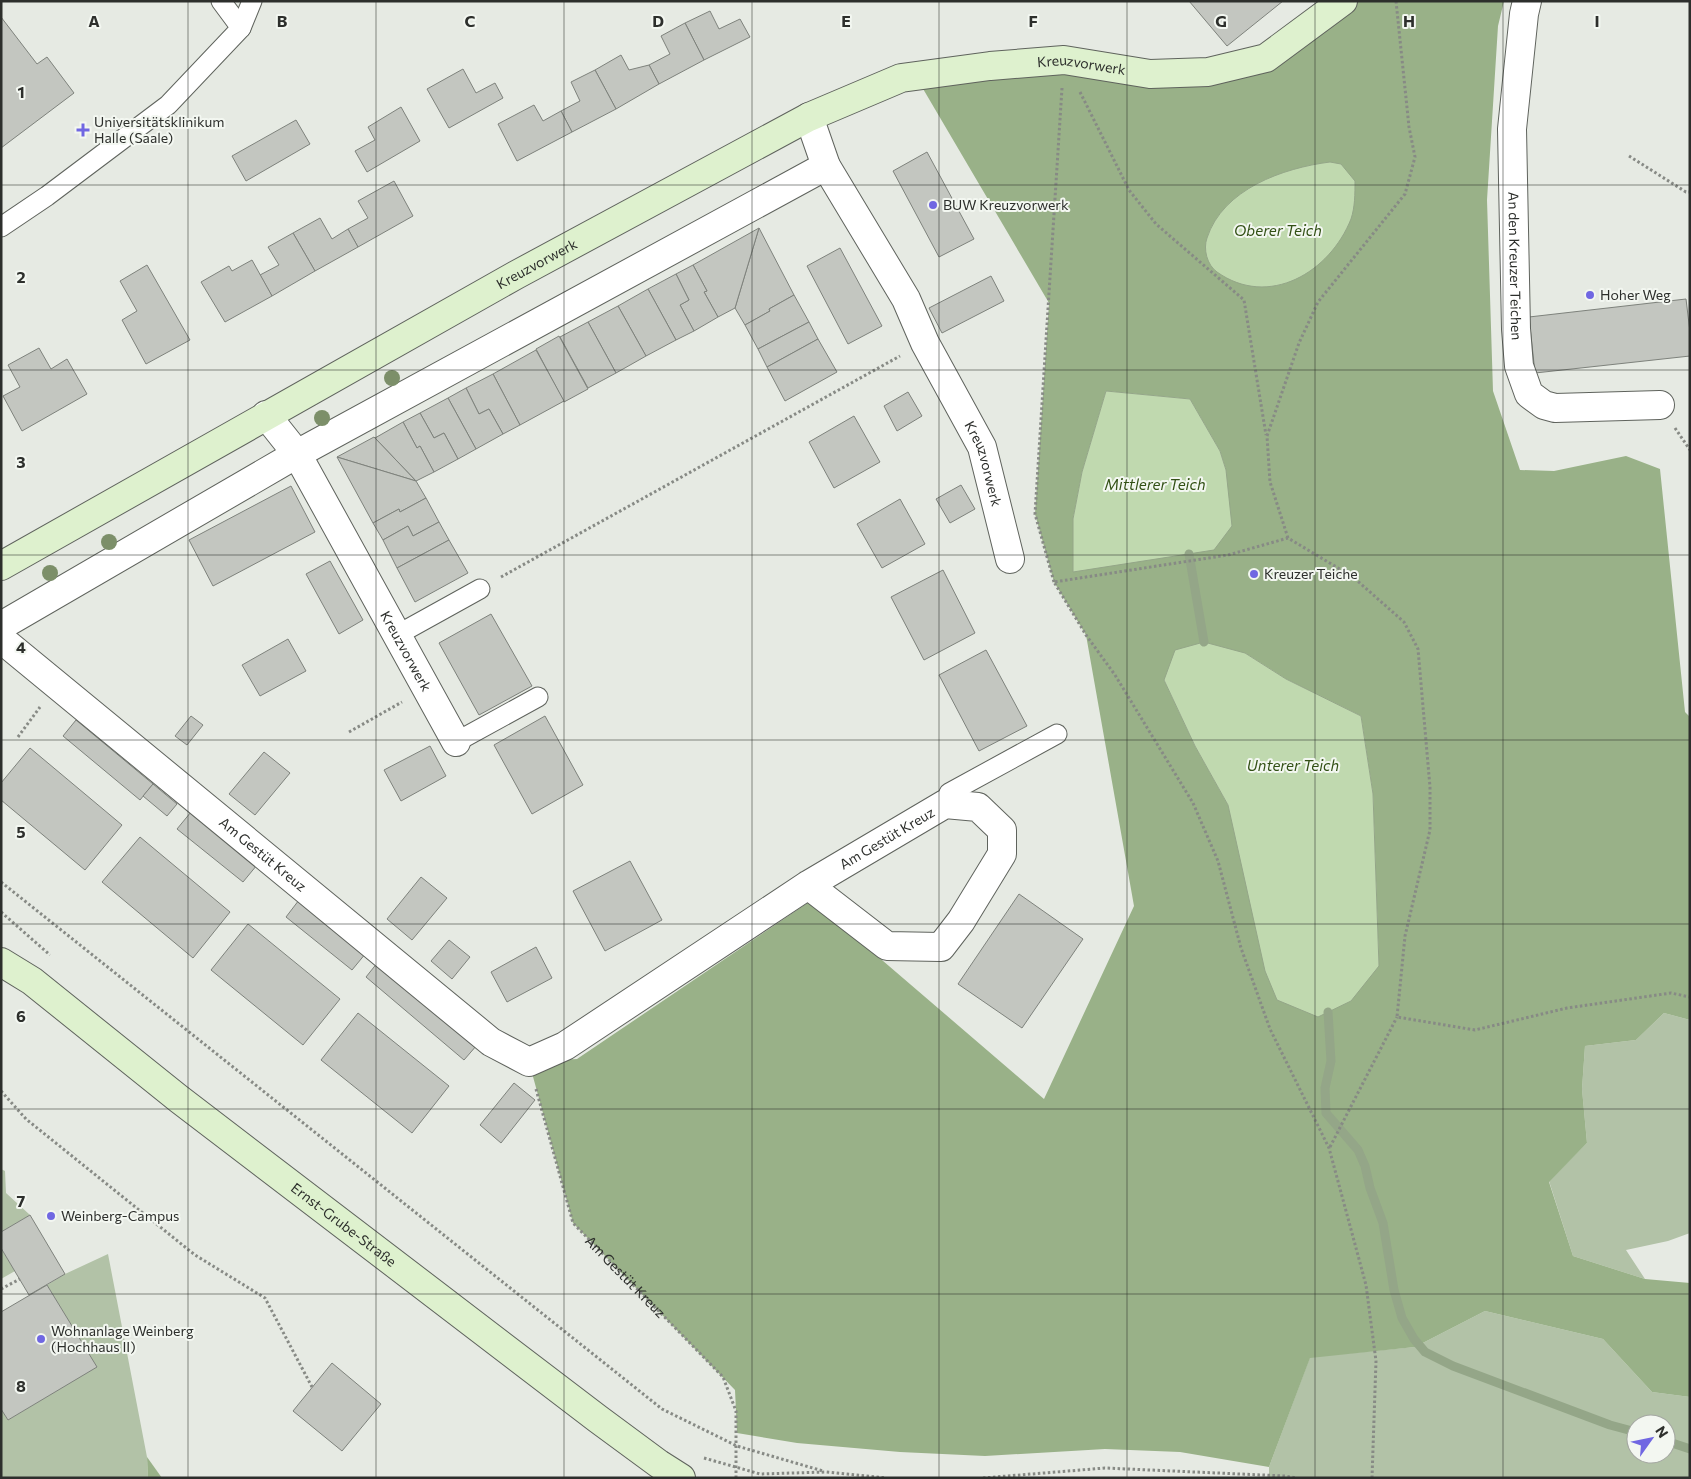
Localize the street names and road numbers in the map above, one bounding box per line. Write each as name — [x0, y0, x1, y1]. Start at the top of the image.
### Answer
street label: Kreuzvorwerk — [1036, 51, 1127, 78]
street label: An den Kreuzer Teichen — [1505, 192, 1526, 341]
street label: Kreuzvorwerk — [493, 235, 580, 292]
street label: Kreuzvorwerk — [961, 418, 1006, 509]
street label: Kreuzvorwerk — [377, 608, 436, 694]
street label: Am Gestüt Kreuz — [836, 803, 937, 873]
street label: Am Gestüt Kreuz — [216, 813, 310, 895]
street label: Ernst-Grube-Straße — [288, 1179, 400, 1270]
street label: Am Gestüt Kreuz — [582, 1232, 669, 1321]

